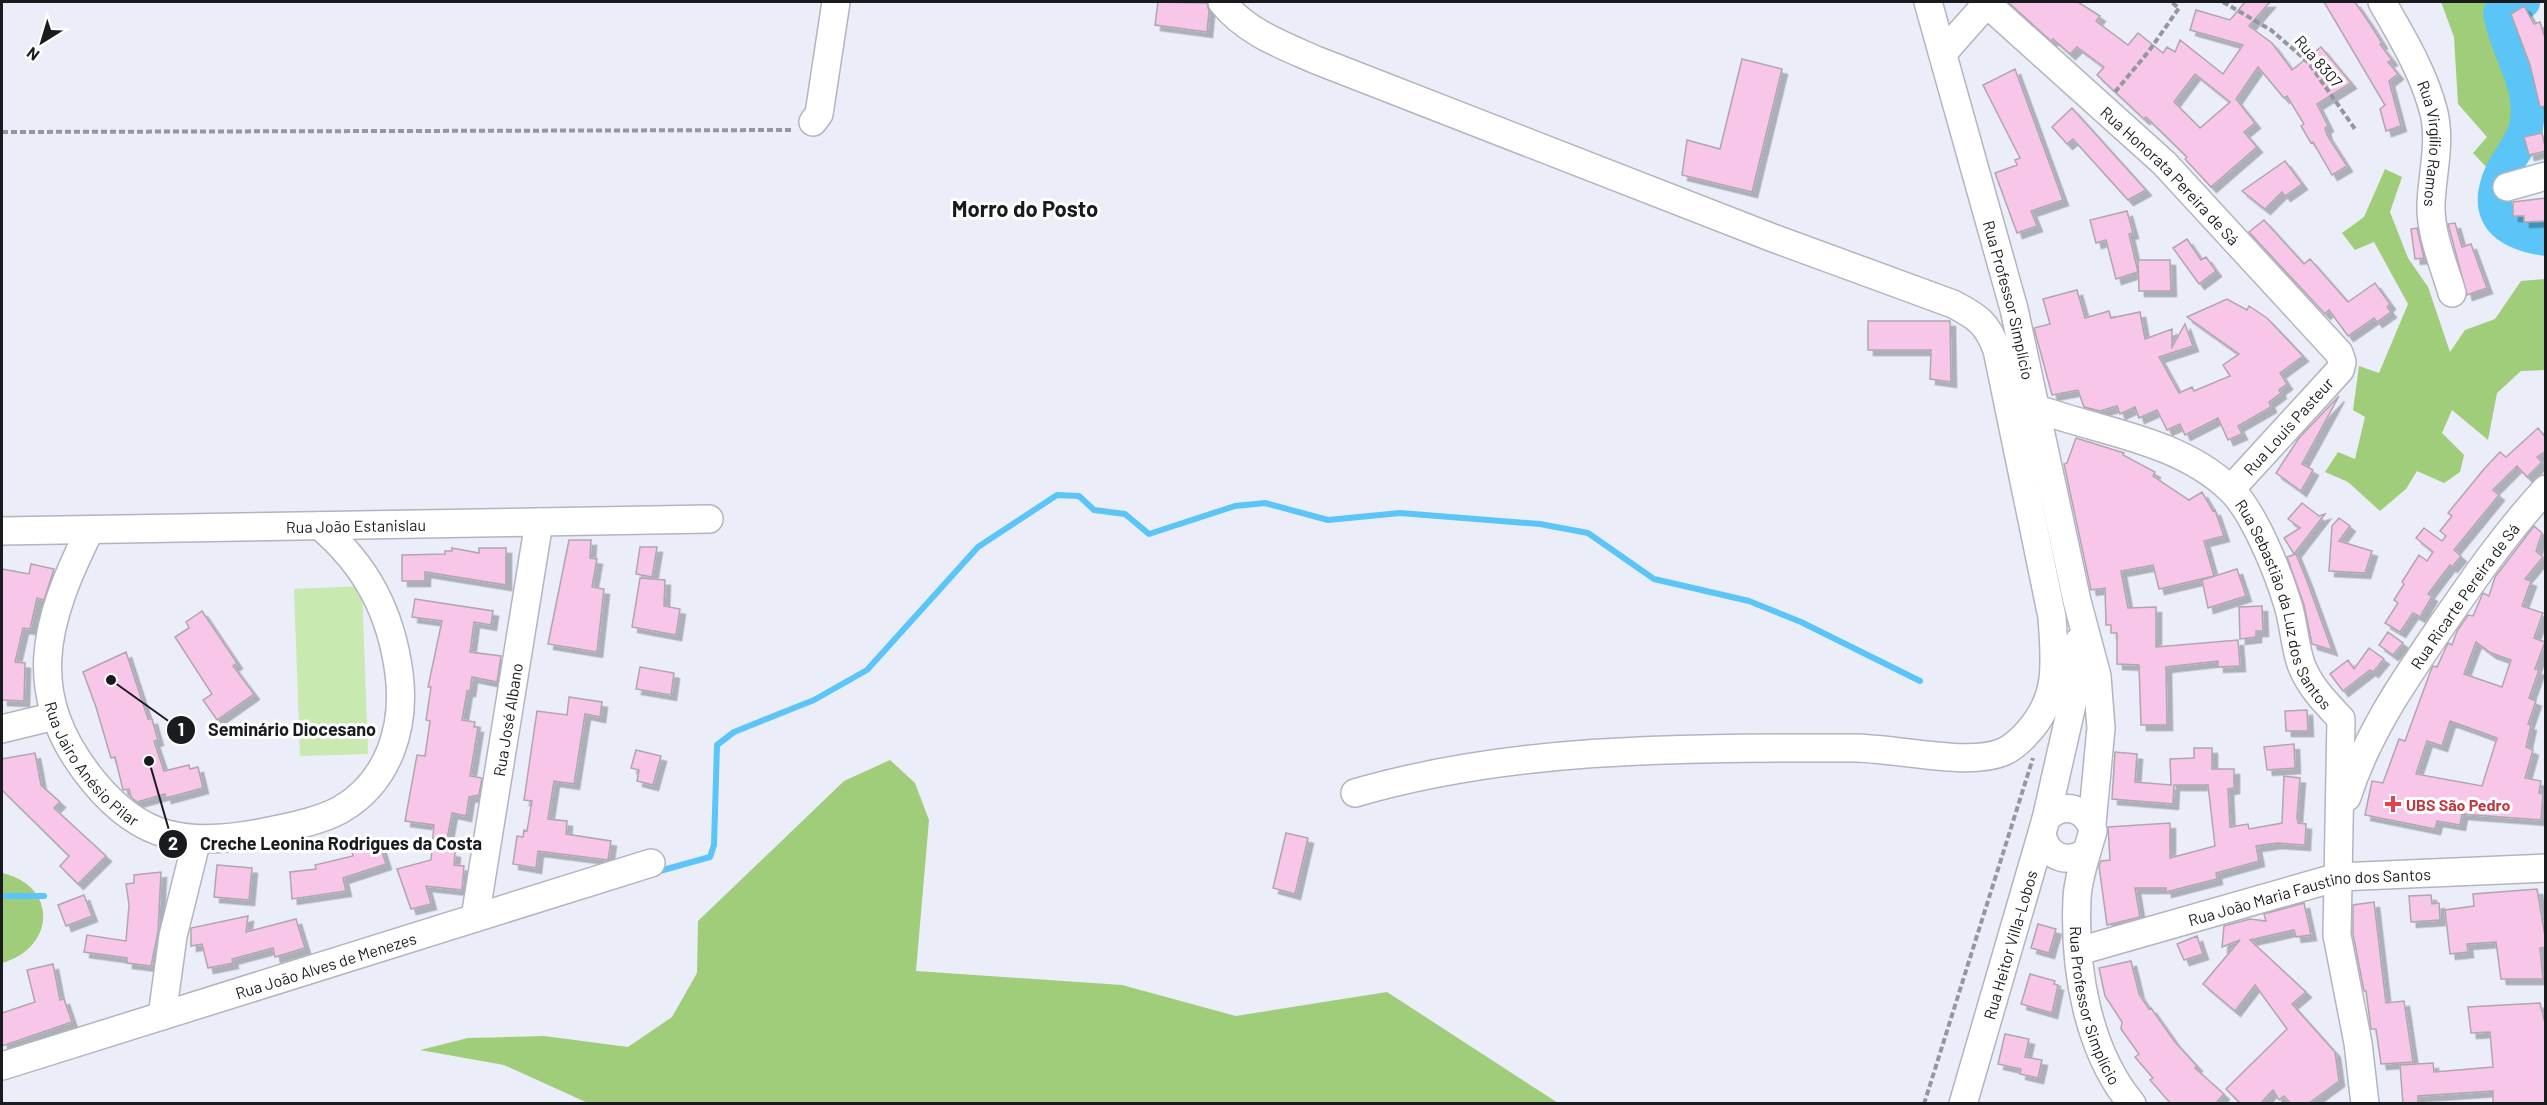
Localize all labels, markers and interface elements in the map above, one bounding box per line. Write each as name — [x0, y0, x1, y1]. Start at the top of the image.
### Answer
north arrow — [12, 12, 72, 72]
street label: Rua 8307 — [2291, 31, 2347, 91]
text: N — [23, 44, 43, 65]
street label: Rua Virgílio Ramos — [2414, 77, 2446, 207]
street label: Rua Honorata Pereira de Sá — [2097, 102, 2244, 249]
district label: Morro do Posto — [952, 195, 1098, 221]
street label: Rua Professor Simplício — [1980, 218, 2038, 381]
street label: Rua Louis Pasteur — [2239, 373, 2337, 479]
street label: Rua Sebastião da Luz dos Santos — [2232, 495, 2336, 713]
street label: Rua João Estanislau — [286, 514, 426, 536]
street label: Rua Ricarte Pereira de Sá — [2406, 519, 2523, 672]
street label: Rua José Albano — [489, 661, 526, 778]
street label: Rua Jairo Anésio Pilar — [42, 699, 143, 829]
callout: Seminário Diocesano — [166, 712, 388, 748]
text: 1 — [178, 718, 184, 740]
text: Seminário Diocesano — [208, 718, 376, 740]
marker: UBS São Pedro — [2384, 795, 2402, 813]
place label: UBS São Pedro — [2406, 795, 2510, 814]
callout: Creche Leonina Rodrigues da Costa — [158, 826, 495, 862]
text: 2 — [168, 832, 178, 854]
text: Creche Leonina Rodrigues da Costa — [200, 832, 482, 854]
street label: Rua João Maria Faustino dos Santos — [2186, 863, 2431, 929]
street label: Rua Heitor Villa-Lobos — [1979, 868, 2040, 1021]
street label: Rua Professor Simplício — [2067, 926, 2125, 1088]
street label: Rua João Alves de Menezes — [233, 928, 418, 1002]

